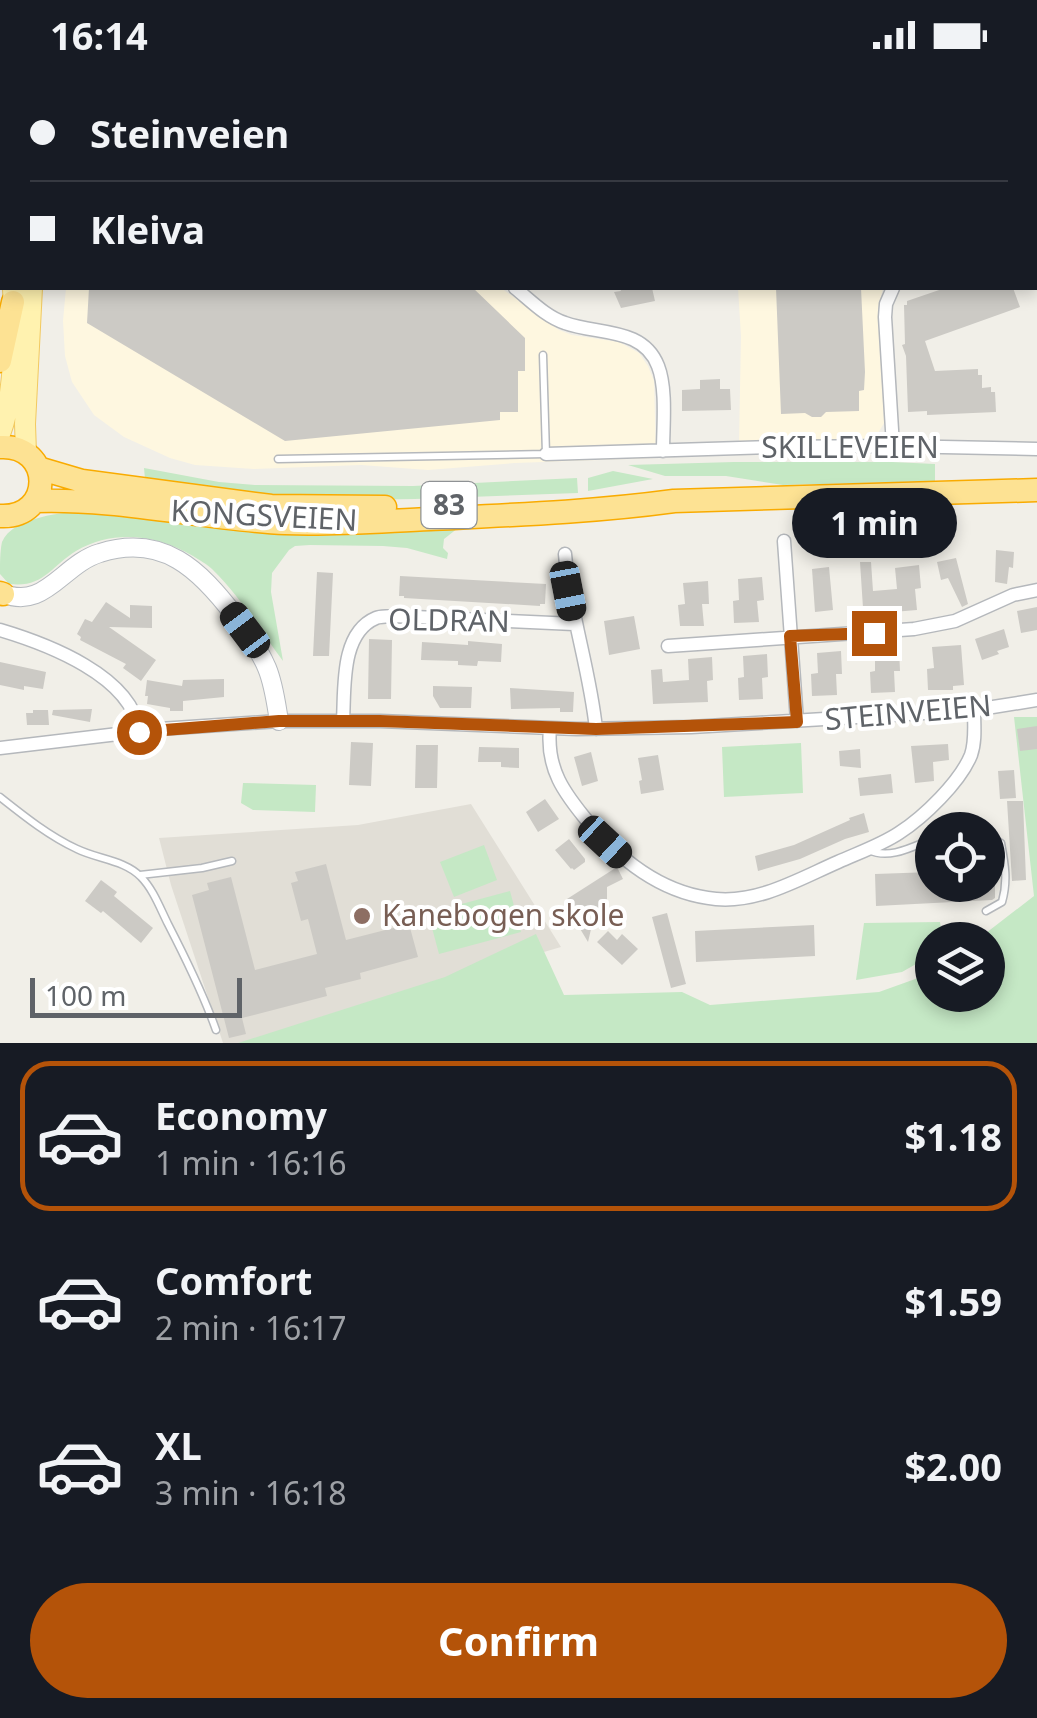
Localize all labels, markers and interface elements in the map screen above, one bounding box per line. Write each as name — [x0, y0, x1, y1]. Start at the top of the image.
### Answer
text: 16:14 — [50, 9, 148, 61]
text: Steinveien — [90, 107, 289, 159]
text: Kleiva — [90, 203, 205, 255]
street label: SKILLEVEIEN — [761, 426, 939, 467]
road number: 83 — [422, 482, 476, 528]
callout: 1 min — [792, 488, 956, 558]
street label: KONGSVEIEN — [170, 489, 358, 540]
text: 1 min — [830, 501, 919, 544]
car — [548, 559, 588, 623]
car — [215, 597, 275, 663]
street label: OLDRAN — [388, 598, 510, 641]
route end — [852, 611, 897, 656]
street label: STEINVEIEN — [823, 684, 993, 739]
route start — [117, 710, 162, 755]
car — [573, 811, 637, 873]
map controls — [915, 812, 1005, 1012]
button: locate — [915, 812, 1005, 902]
place label: Kanebogen skole — [382, 894, 624, 935]
marker: Kanebogen skole — [351, 905, 373, 927]
button: layers — [915, 922, 1005, 1012]
scale bar — [30, 973, 242, 1018]
text: 100 m — [45, 976, 127, 1014]
text: Economy — [155, 1089, 327, 1141]
icon: car — [35, 1091, 125, 1181]
text: $1.18 — [904, 1110, 1002, 1162]
text: 1 min · 16:16 — [155, 1141, 347, 1184]
text: Comfort — [155, 1254, 312, 1306]
icon: car — [35, 1256, 125, 1346]
text: $1.59 — [904, 1275, 1002, 1327]
text: 2 min · 16:17 — [155, 1306, 347, 1349]
text: XL — [155, 1419, 202, 1471]
icon: car — [35, 1421, 125, 1511]
text: $2.00 — [904, 1440, 1002, 1492]
text: 3 min · 16:18 — [155, 1471, 347, 1514]
button: Confirm — [30, 1583, 1007, 1698]

